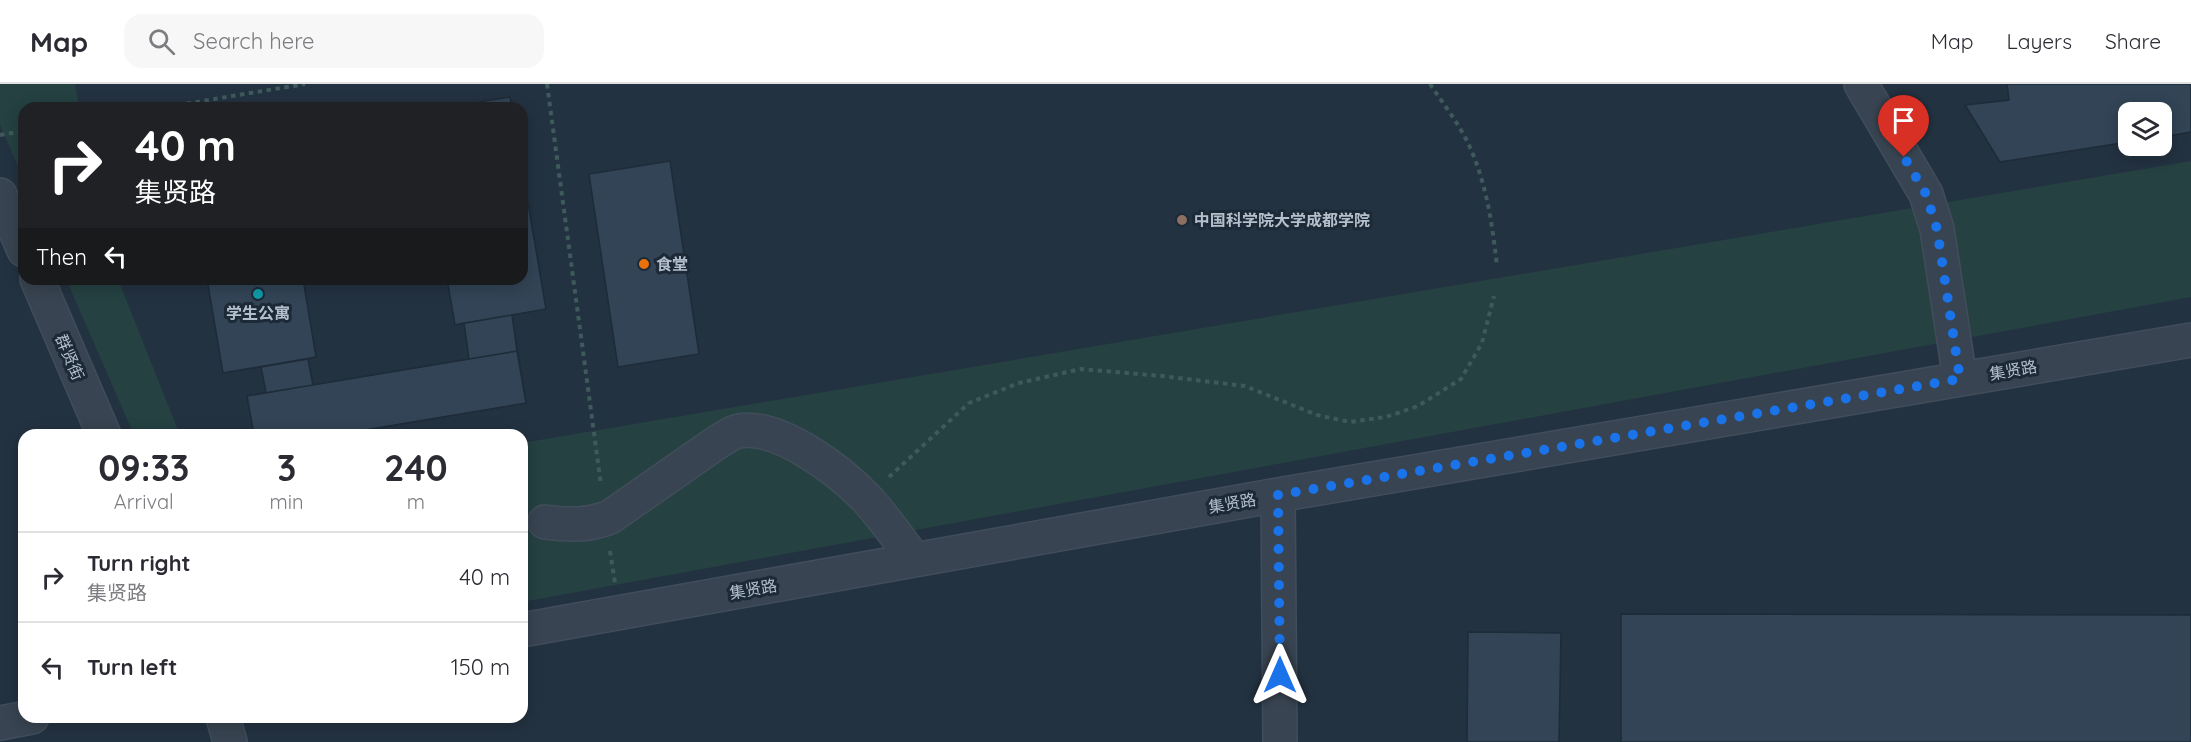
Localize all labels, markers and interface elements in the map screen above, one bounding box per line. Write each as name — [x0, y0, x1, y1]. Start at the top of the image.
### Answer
search box — [124, 14, 544, 68]
text: Map — [30, 24, 88, 59]
icon: search — [145, 25, 178, 58]
text: Search here — [193, 27, 315, 55]
text: Map — [1931, 28, 1974, 54]
text: Layers — [2007, 28, 2072, 54]
text: Share — [2105, 28, 2161, 54]
pin — [1878, 95, 1929, 157]
map controls — [2118, 102, 2172, 156]
button: layers — [2118, 102, 2172, 156]
icon: arrive — [1887, 104, 1920, 137]
text: 40 m — [135, 119, 236, 172]
icon: right — [36, 126, 114, 204]
text: 集贤路 — [135, 175, 216, 209]
place label: 中国科学院大学成都学院 — [1194, 210, 1370, 230]
marker: 中国科学院大学成都学院 — [1175, 213, 1189, 227]
icon: left — [99, 240, 132, 273]
text: Then — [36, 243, 87, 271]
place label: 食堂 — [656, 254, 688, 274]
marker: 食堂 — [637, 257, 651, 271]
marker: 学生公寓 — [251, 287, 265, 301]
place label: 学生公寓 — [226, 303, 290, 323]
street label: 群贤街 — [51, 331, 89, 383]
street label: 集贤路 — [1988, 356, 2038, 384]
text: 09:33 — [98, 445, 189, 490]
text: 3 — [277, 445, 296, 490]
text: 240 — [384, 445, 448, 490]
text: Arrival — [114, 489, 174, 514]
text: min — [270, 489, 304, 514]
text: m — [407, 489, 425, 514]
street label: 集贤路 — [1207, 489, 1257, 517]
text: Turn right — [87, 549, 191, 577]
icon: right — [36, 561, 69, 594]
text: 40 m — [459, 563, 510, 591]
street label: 集贤路 — [728, 575, 778, 603]
text: 集贤路 — [87, 580, 147, 605]
position arrow — [1248, 643, 1312, 707]
icon: left — [36, 651, 69, 684]
text: Turn left — [87, 653, 177, 681]
text: 150 m — [451, 653, 510, 681]

